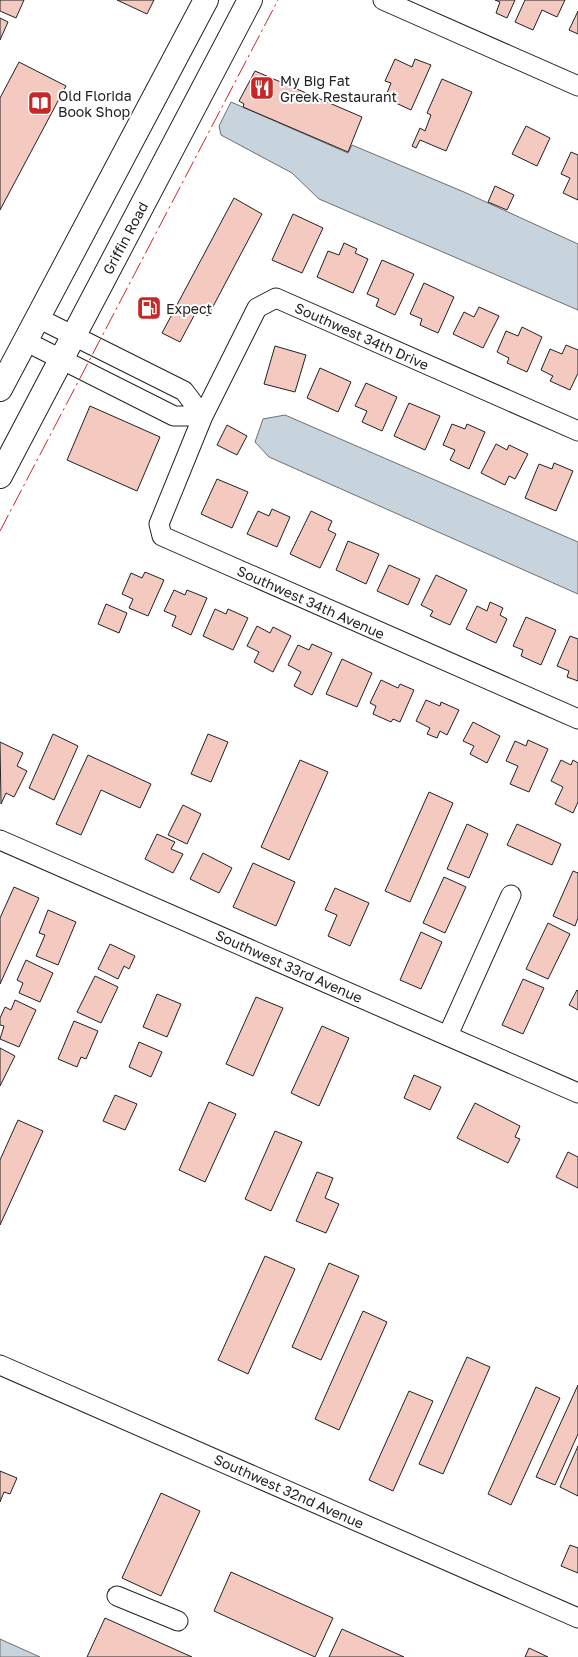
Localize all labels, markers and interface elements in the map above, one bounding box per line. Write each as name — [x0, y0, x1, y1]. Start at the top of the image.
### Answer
place label: My Big Fat Greek Restaurant — [280, 72, 397, 105]
restaurant icon: My Big Fat Greek Restaurant — [249, 75, 275, 101]
place label: Old Florida Book Shop — [58, 87, 132, 120]
library icon: Old Florida Book Shop — [27, 90, 53, 116]
street label: Griffin Road — [99, 199, 151, 277]
fuel station icon: Expect — [136, 295, 162, 321]
street label: Southwest 34th Drive — [292, 299, 432, 373]
place label: Expect — [166, 300, 212, 317]
street label: Southwest 34th Avenue — [235, 562, 387, 642]
street label: Southwest 33rd Avenue — [213, 926, 365, 1006]
street label: Southwest 32nd Avenue — [211, 1450, 367, 1532]

